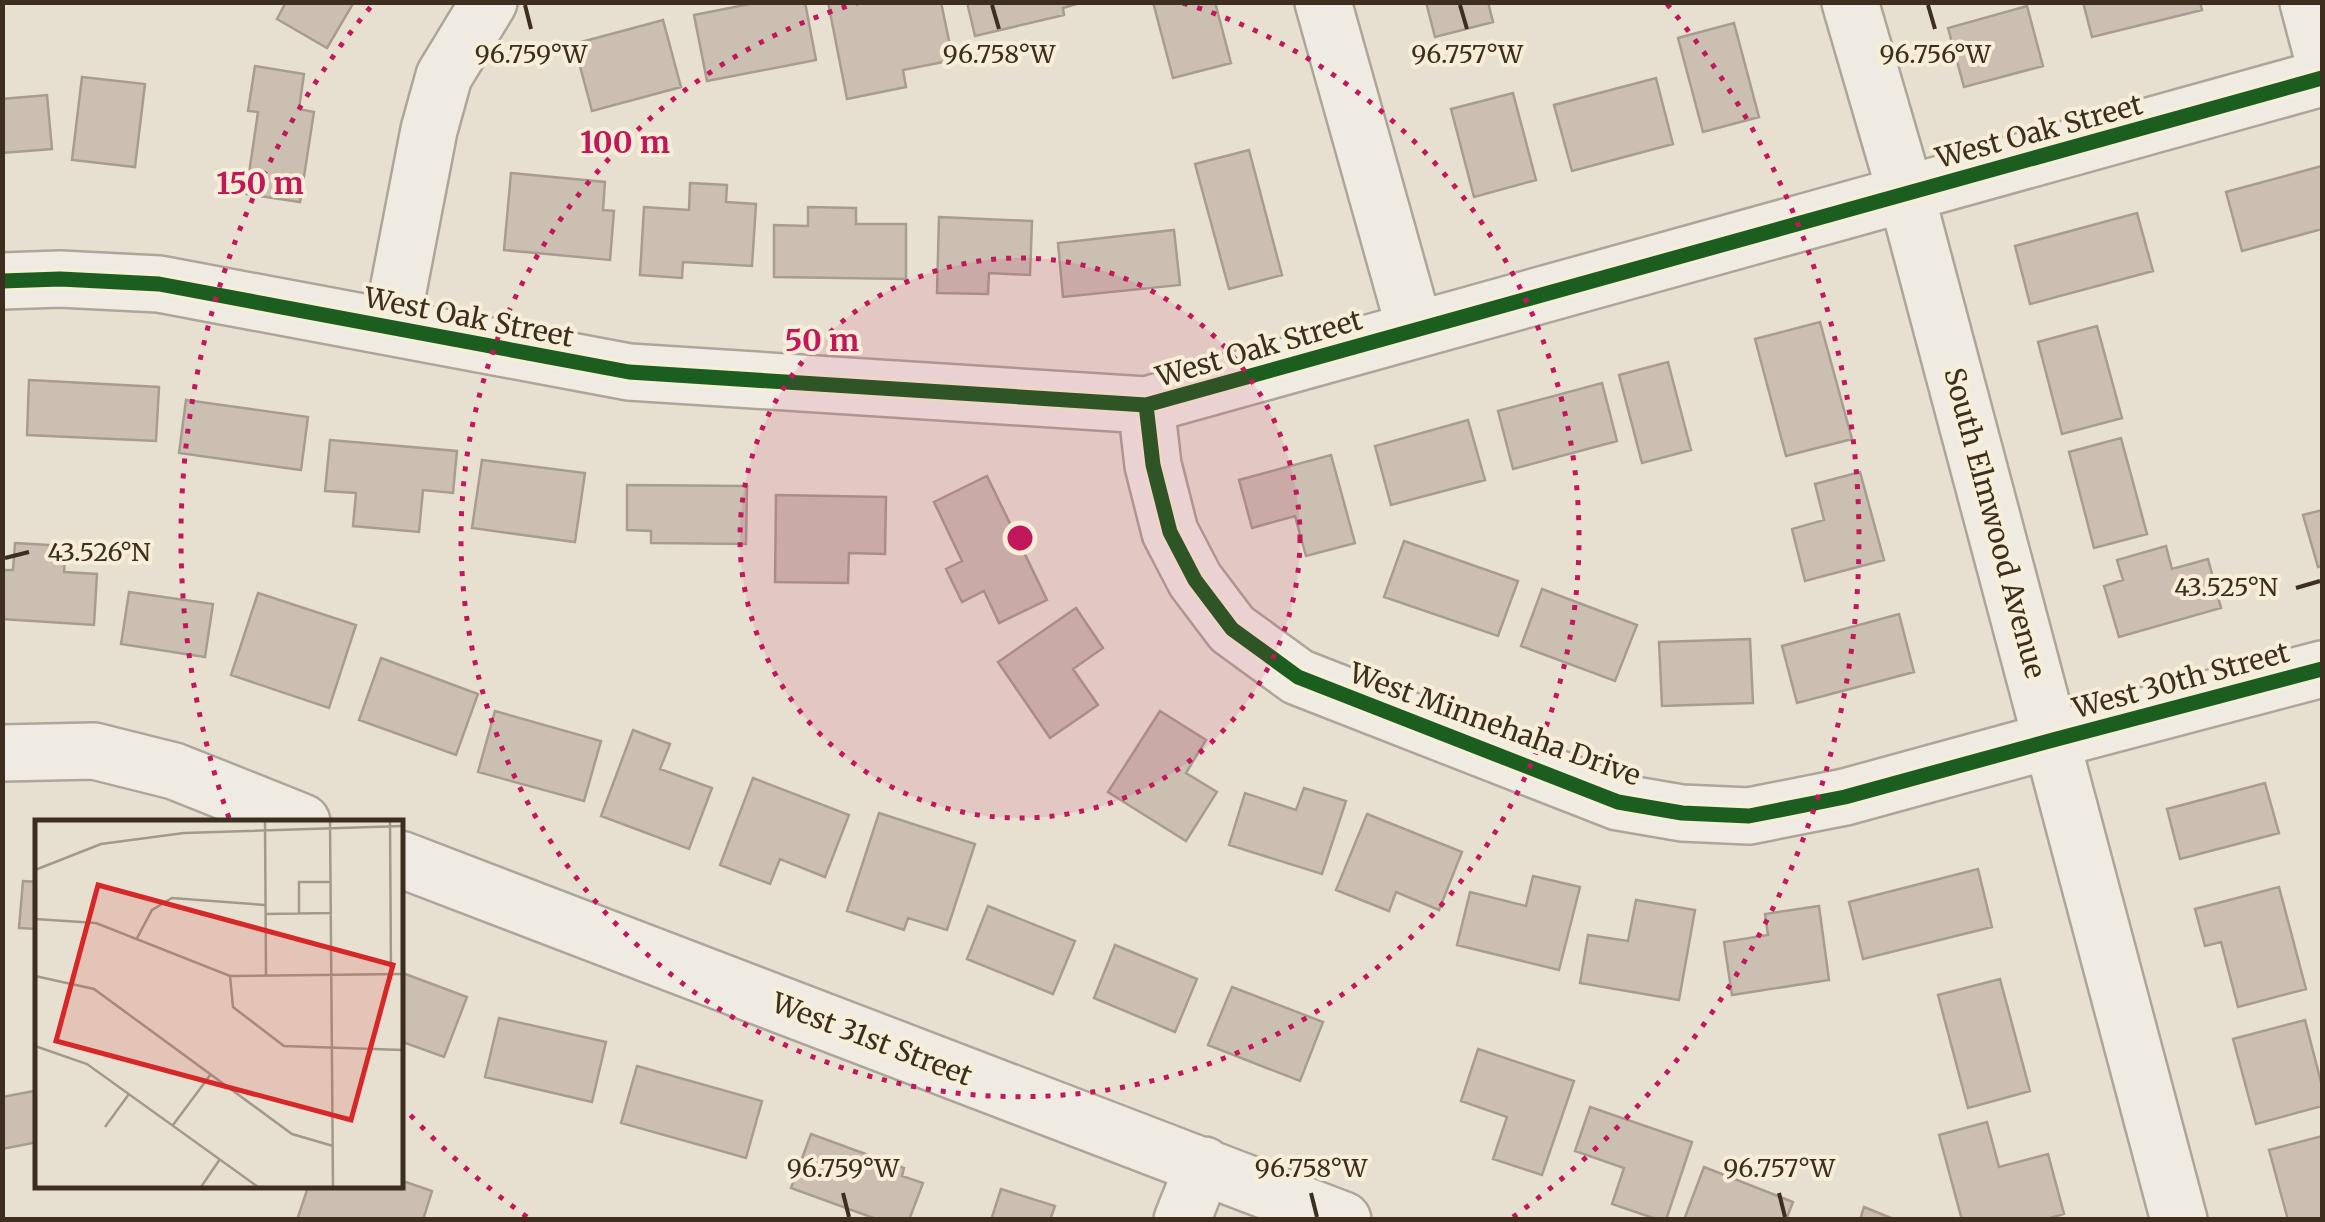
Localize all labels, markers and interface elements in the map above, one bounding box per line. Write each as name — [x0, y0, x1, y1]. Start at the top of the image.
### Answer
text: 96.759°W — [475, 38, 588, 70]
text: 96.758°W — [943, 38, 1056, 70]
text: 96.757°W — [1411, 38, 1524, 70]
text: 96.756°W — [1879, 38, 1992, 70]
street label: West Oak Street — [1931, 86, 2146, 176]
text: 100 m — [580, 123, 670, 161]
text: 150 m — [216, 164, 304, 202]
street label: West Oak Street — [360, 279, 577, 355]
street label: West Oak Street — [1151, 301, 1366, 395]
text: 50 m — [785, 321, 859, 359]
street label: South Elmwood Avenue — [1936, 364, 2054, 682]
centre of rings — [1002, 520, 1038, 556]
text: 43.526°N — [47, 536, 151, 568]
text: 43.525°N — [2174, 571, 2278, 603]
street label: West 30th Street — [2068, 634, 2293, 726]
street label: West Minnehaha Drive — [1343, 654, 1646, 793]
inset map — [35, 820, 402, 1187]
street label: West 31st Street — [766, 984, 977, 1094]
text: 96.759°W — [787, 1152, 900, 1184]
text: 96.758°W — [1255, 1152, 1368, 1184]
text: 96.757°W — [1723, 1152, 1836, 1184]

